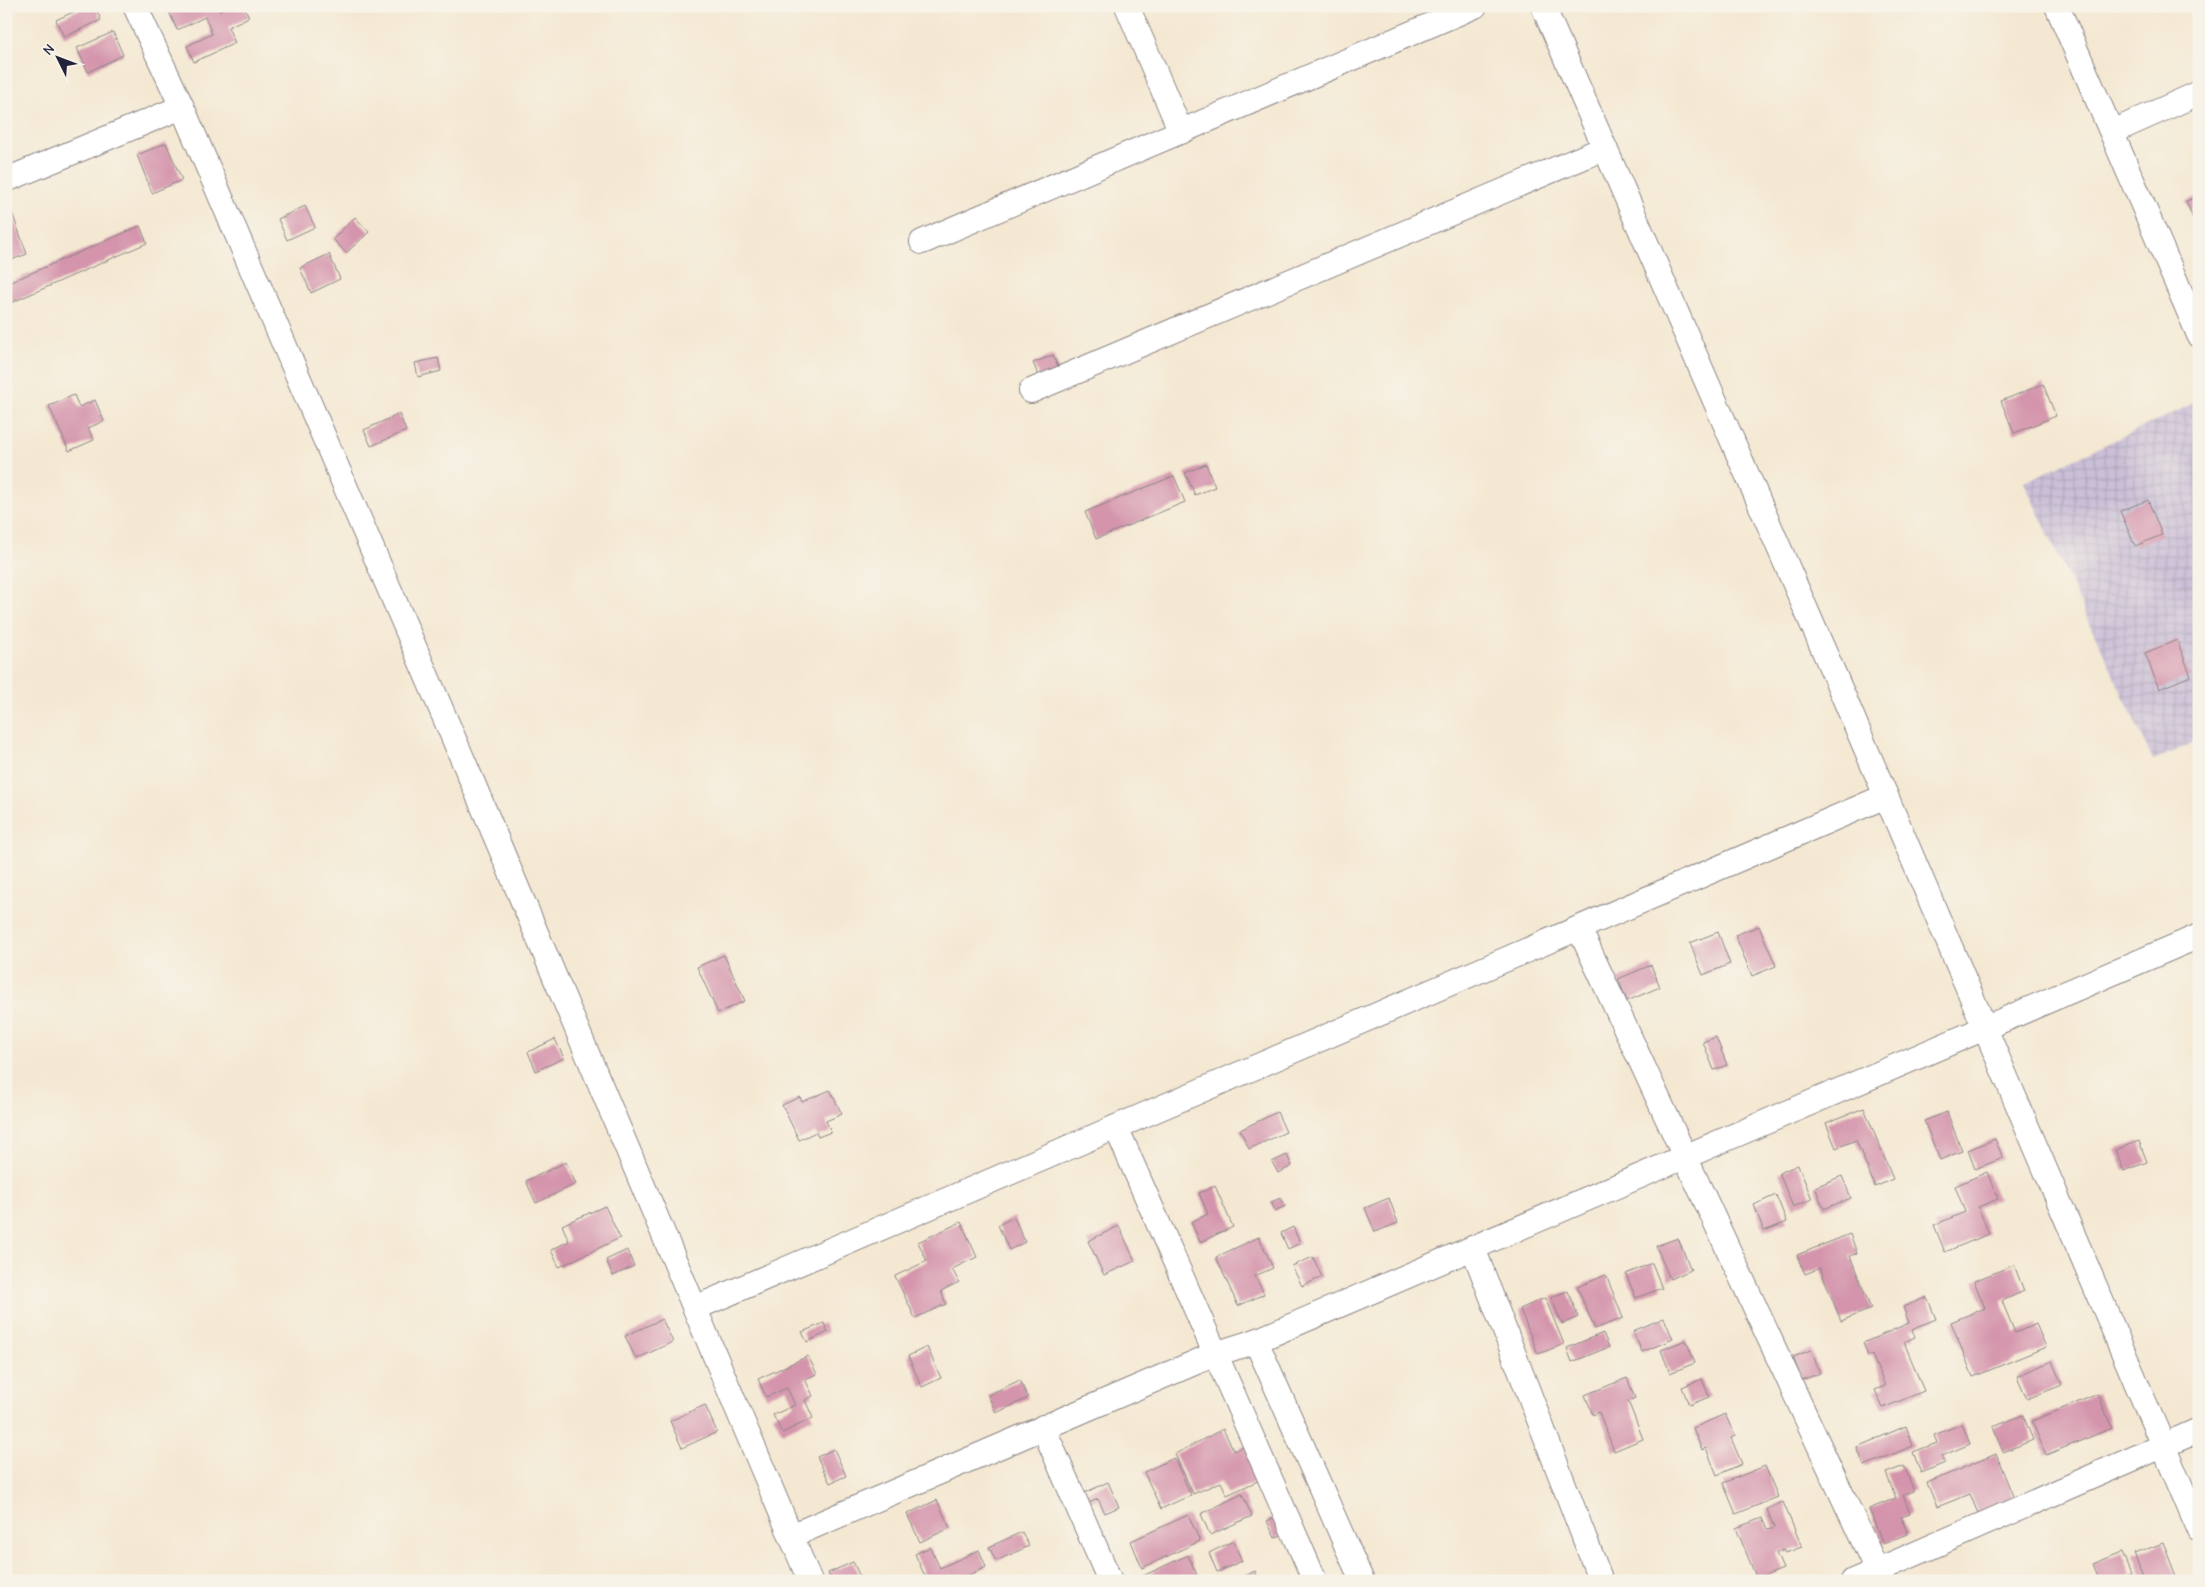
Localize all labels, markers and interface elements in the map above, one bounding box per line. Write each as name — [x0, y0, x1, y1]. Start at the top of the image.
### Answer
north arrow — [32, 32, 82, 82]
text: N — [39, 41, 58, 59]

